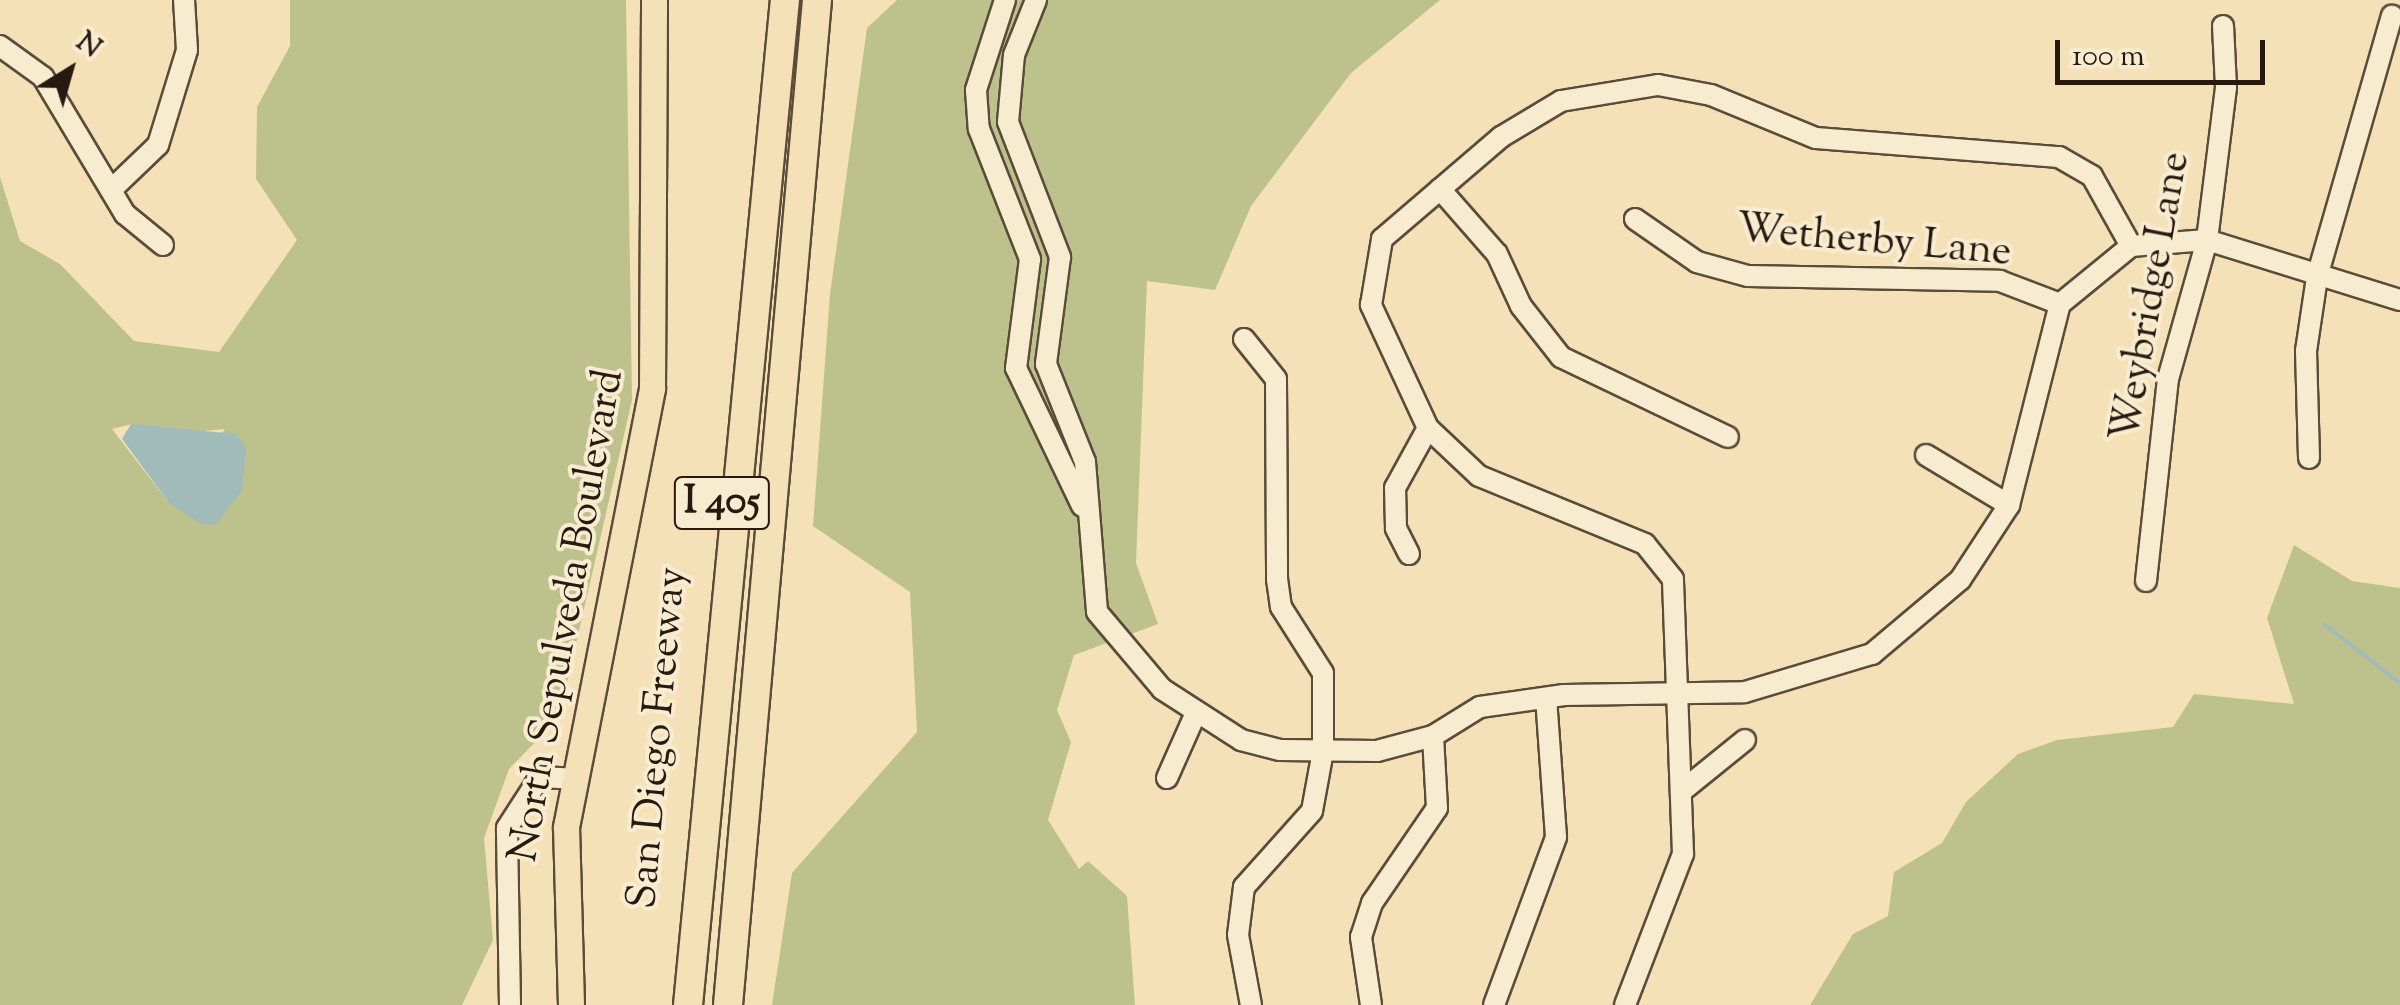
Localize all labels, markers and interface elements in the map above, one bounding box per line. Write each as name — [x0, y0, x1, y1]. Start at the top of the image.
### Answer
north arrow — [20, 20, 120, 120]
scale bar — [2060, 20, 2270, 82]
text: N — [67, 23, 109, 69]
text: 100 m — [2072, 36, 2145, 79]
street label: Weybridge Lane — [2102, 148, 2202, 446]
street label: Wetherby Lane — [1734, 205, 2014, 279]
street label: North Sepulveda Boulevard — [500, 366, 636, 866]
road number: I 405 — [672, 468, 772, 538]
street label: San Diego Freeway — [619, 565, 699, 911]

